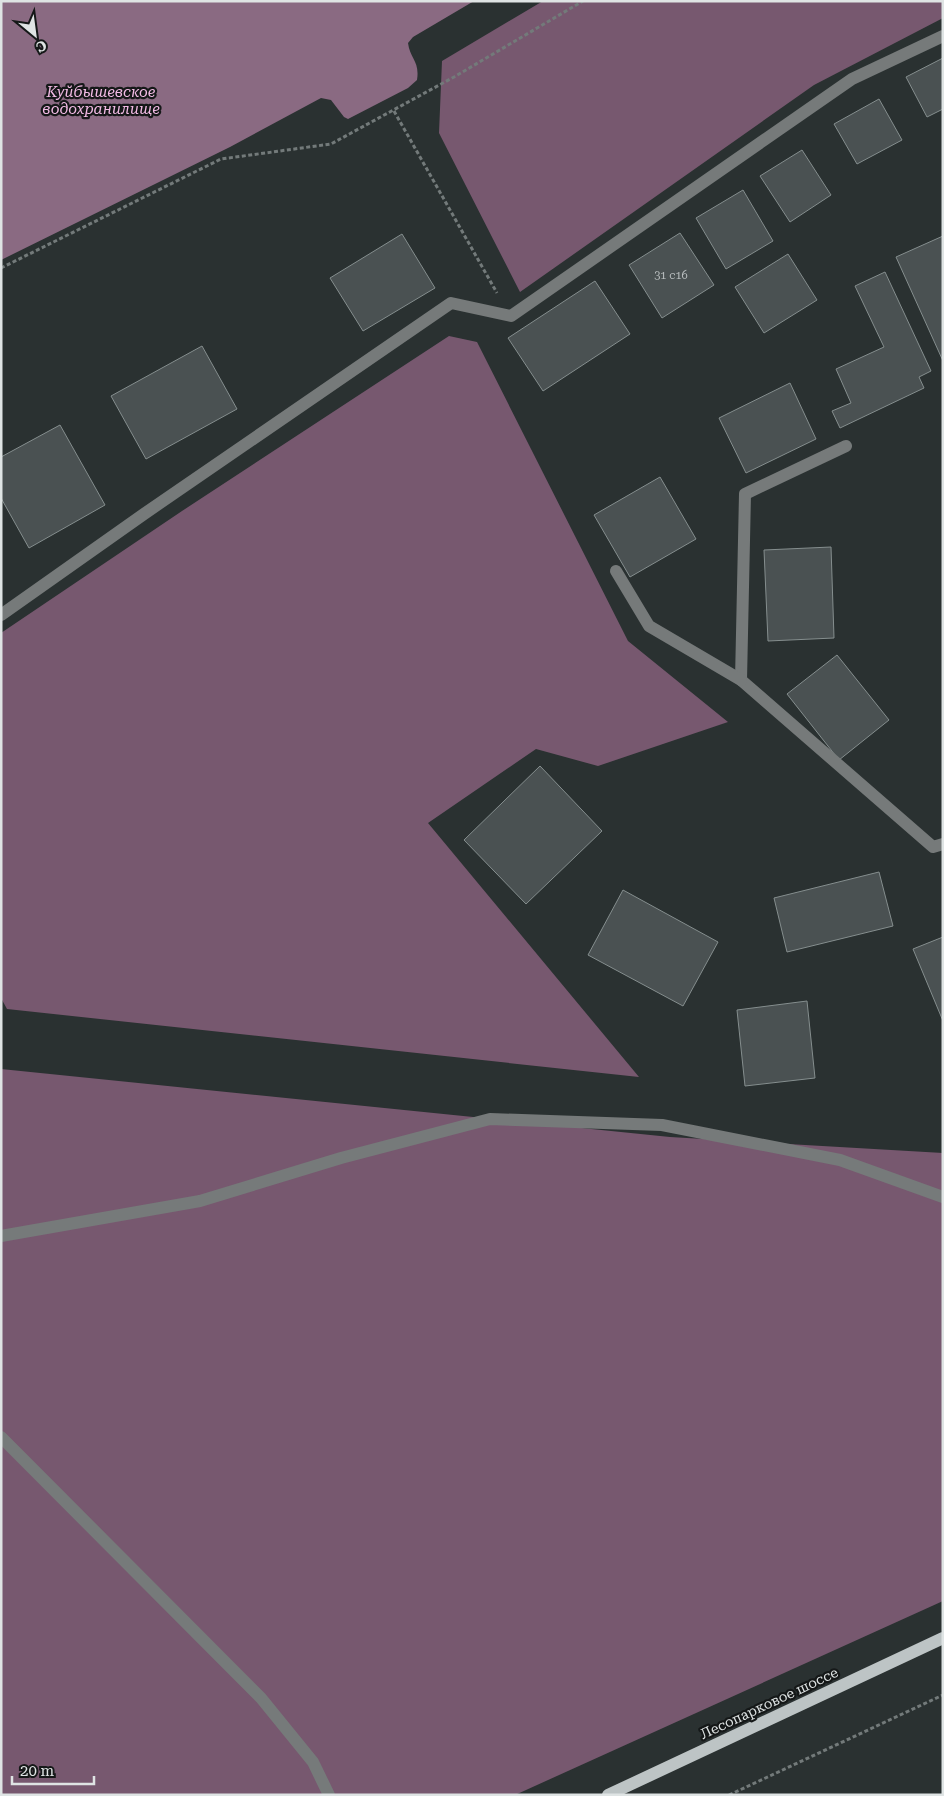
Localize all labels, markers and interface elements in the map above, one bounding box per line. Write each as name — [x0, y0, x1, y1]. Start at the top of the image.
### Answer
north arrow — [10, 10, 60, 60]
text: С — [33, 37, 49, 56]
water label: Куйбышевское водохранилище — [42, 83, 160, 118]
house number: 31 с16 — [654, 269, 688, 282]
street label: Лесопарковое шоссе — [697, 1664, 841, 1742]
scale bar — [12, 1754, 95, 1786]
text: 20 m — [20, 1762, 55, 1780]

